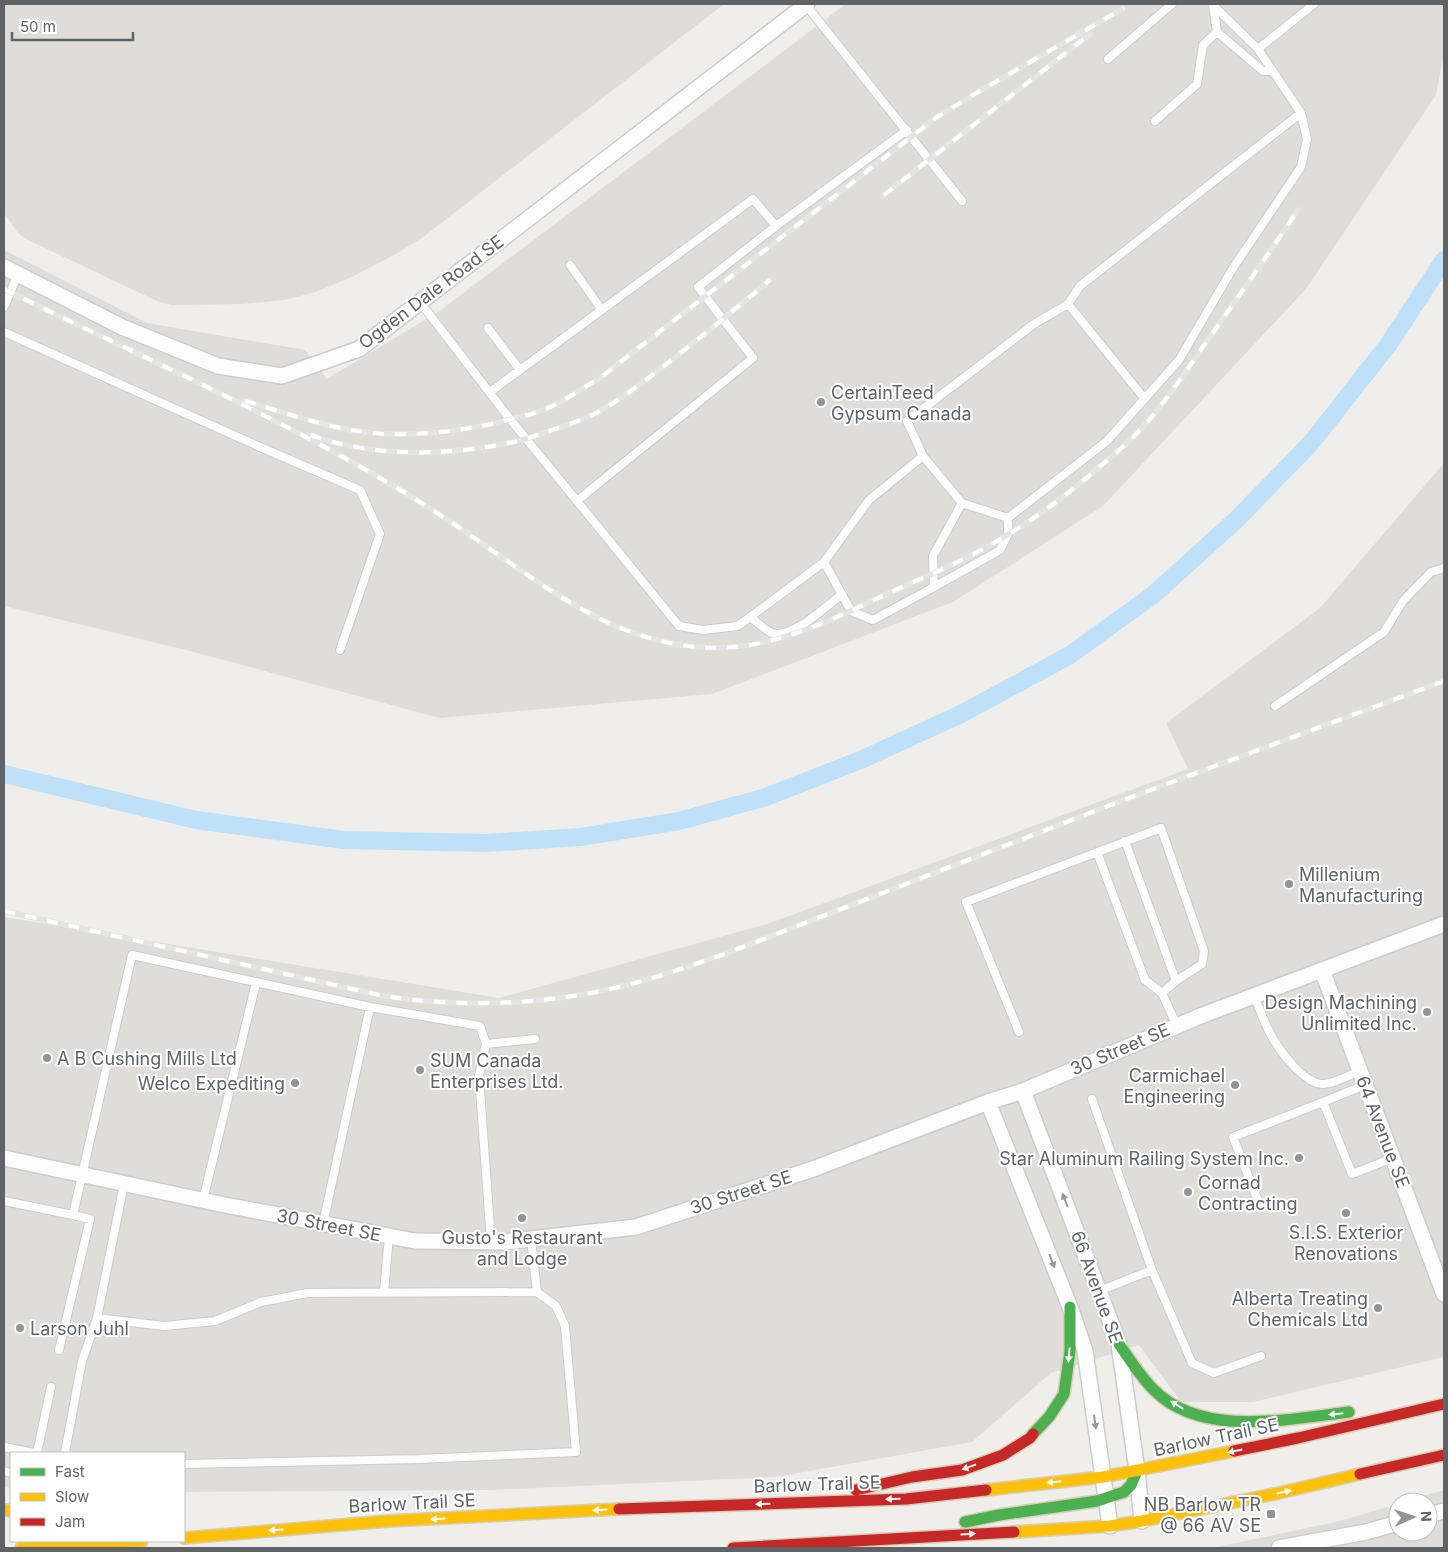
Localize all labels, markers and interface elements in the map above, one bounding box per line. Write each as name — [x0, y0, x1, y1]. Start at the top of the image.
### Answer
scale bar — [12, 10, 134, 42]
text: 50 m — [20, 17, 56, 36]
street label: Ogden Dale Road SE — [354, 231, 508, 353]
place label: CertainTeed Gypsum Canada — [831, 382, 972, 424]
marker: CertainTeed Gypsum Canada — [815, 396, 827, 408]
place label: Millenium Manufacturing — [1299, 864, 1423, 906]
marker: Millenium Manufacturing — [1283, 878, 1295, 890]
place label: Design Machining Unlimited Inc. — [1265, 992, 1417, 1034]
marker: Design Machining Unlimited Inc. — [1421, 1006, 1433, 1018]
street label: 30 Street SE — [1067, 1019, 1173, 1079]
place label: A B Cushing Mills Ltd — [57, 1048, 237, 1069]
place label: SUM Canada Enterprises Ltd. — [430, 1050, 563, 1092]
marker: A B Cushing Mills Ltd — [41, 1052, 53, 1064]
marker: SUM Canada Enterprises Ltd. — [414, 1064, 426, 1076]
place label: Carmichael Engineering — [1123, 1065, 1225, 1107]
place label: Welco Expediting — [138, 1073, 285, 1094]
street label: 64 Avenue SE — [1352, 1073, 1414, 1191]
marker: Welco Expediting — [289, 1077, 301, 1089]
marker: Carmichael Engineering — [1229, 1079, 1241, 1091]
place label: Star Aluminum Railing System Inc. — [999, 1148, 1289, 1169]
marker: Star Aluminum Railing System Inc. — [1293, 1152, 1305, 1164]
street label: 30 Street SE — [687, 1166, 795, 1218]
place label: Cornad Contracting — [1198, 1172, 1298, 1214]
marker: Cornad Contracting — [1182, 1186, 1194, 1198]
one-way arrow — [1060, 1193, 1068, 1208]
street label: 30 Street SE — [275, 1205, 383, 1245]
marker: S.I.S. Exterior Renovations — [1340, 1207, 1352, 1219]
marker: Gusto's Restaurant and Lodge — [516, 1212, 528, 1224]
place label: S.I.S. Exterior Renovations — [1289, 1222, 1404, 1264]
place label: Gusto's Restaurant and Lodge — [441, 1227, 603, 1269]
street label: 66 Avenue SE — [1067, 1228, 1127, 1346]
one-way arrow — [1048, 1254, 1056, 1268]
place label: Alberta Treating Chemicals Ltd — [1232, 1288, 1368, 1330]
marker: Alberta Treating Chemicals Ltd — [1372, 1302, 1384, 1314]
place label: Larson Juhl — [30, 1318, 129, 1339]
marker: Larson Juhl — [14, 1322, 26, 1334]
one-way arrow — [1065, 1348, 1073, 1364]
one-way arrow — [1170, 1400, 1183, 1409]
one-way arrow — [1327, 1410, 1343, 1418]
one-way arrow — [1091, 1414, 1099, 1430]
street label: Barlow Trail SE — [1152, 1414, 1280, 1460]
one-way arrow — [1228, 1447, 1243, 1455]
legend — [10, 1452, 185, 1542]
text: Fast — [55, 1462, 85, 1481]
one-way arrow — [962, 1464, 977, 1471]
street label: Barlow Trail SE — [753, 1471, 881, 1497]
one-way arrow — [1046, 1478, 1062, 1486]
text: Slow — [55, 1487, 89, 1506]
one-way arrow — [1276, 1488, 1292, 1496]
street label: Barlow Trail SE — [348, 1489, 476, 1517]
north arrow — [1388, 1492, 1438, 1542]
place label: NB Barlow TR @ 66 AV SE — [1144, 1494, 1261, 1536]
one-way arrow — [884, 1496, 900, 1504]
one-way arrow — [755, 1500, 771, 1508]
one-way arrow — [592, 1507, 608, 1515]
marker: NB Barlow TR @ 66 AV SE — [1265, 1508, 1277, 1520]
text: N — [1418, 1511, 1435, 1522]
text: Jam — [55, 1512, 85, 1531]
one-way arrow — [430, 1515, 446, 1523]
one-way arrow — [268, 1527, 284, 1535]
one-way arrow — [960, 1530, 976, 1538]

